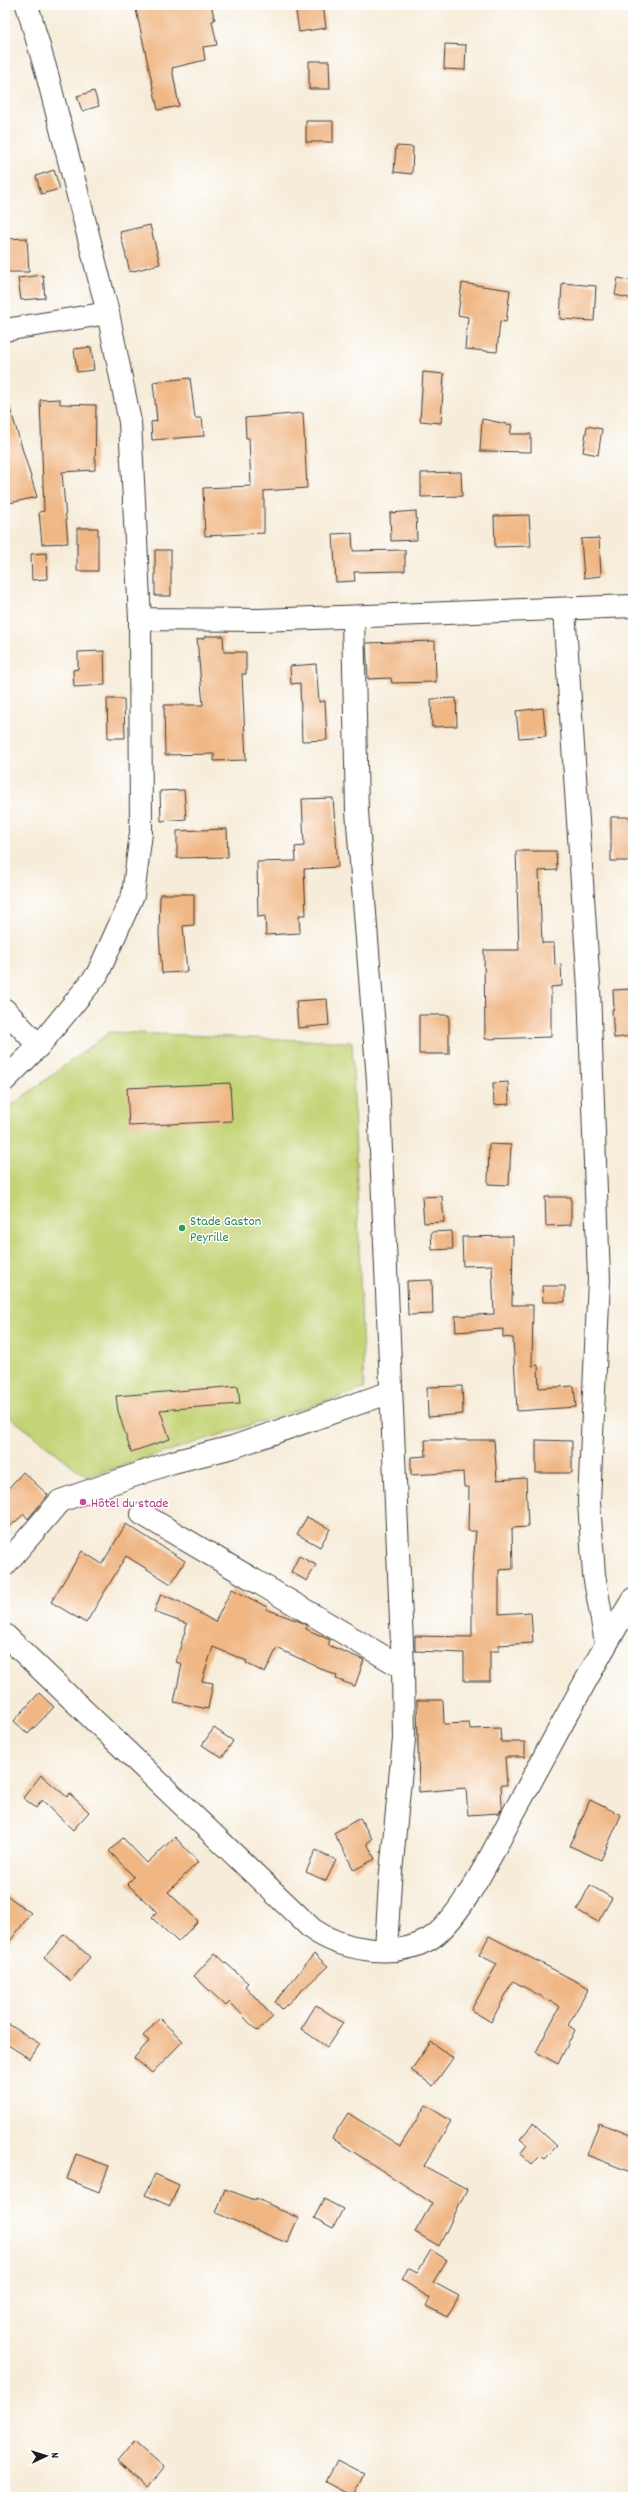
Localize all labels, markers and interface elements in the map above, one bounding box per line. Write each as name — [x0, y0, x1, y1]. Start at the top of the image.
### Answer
place label: Stade Gaston Peyrille — [190, 1212, 261, 1248]
marker: Stade Gaston Peyrille — [177, 1223, 187, 1233]
place label: Hôtel du stade — [91, 1494, 168, 1514]
marker: Hôtel du stade — [78, 1497, 88, 1507]
north arrow — [26, 2436, 66, 2476]
text: N — [46, 2452, 62, 2459]

